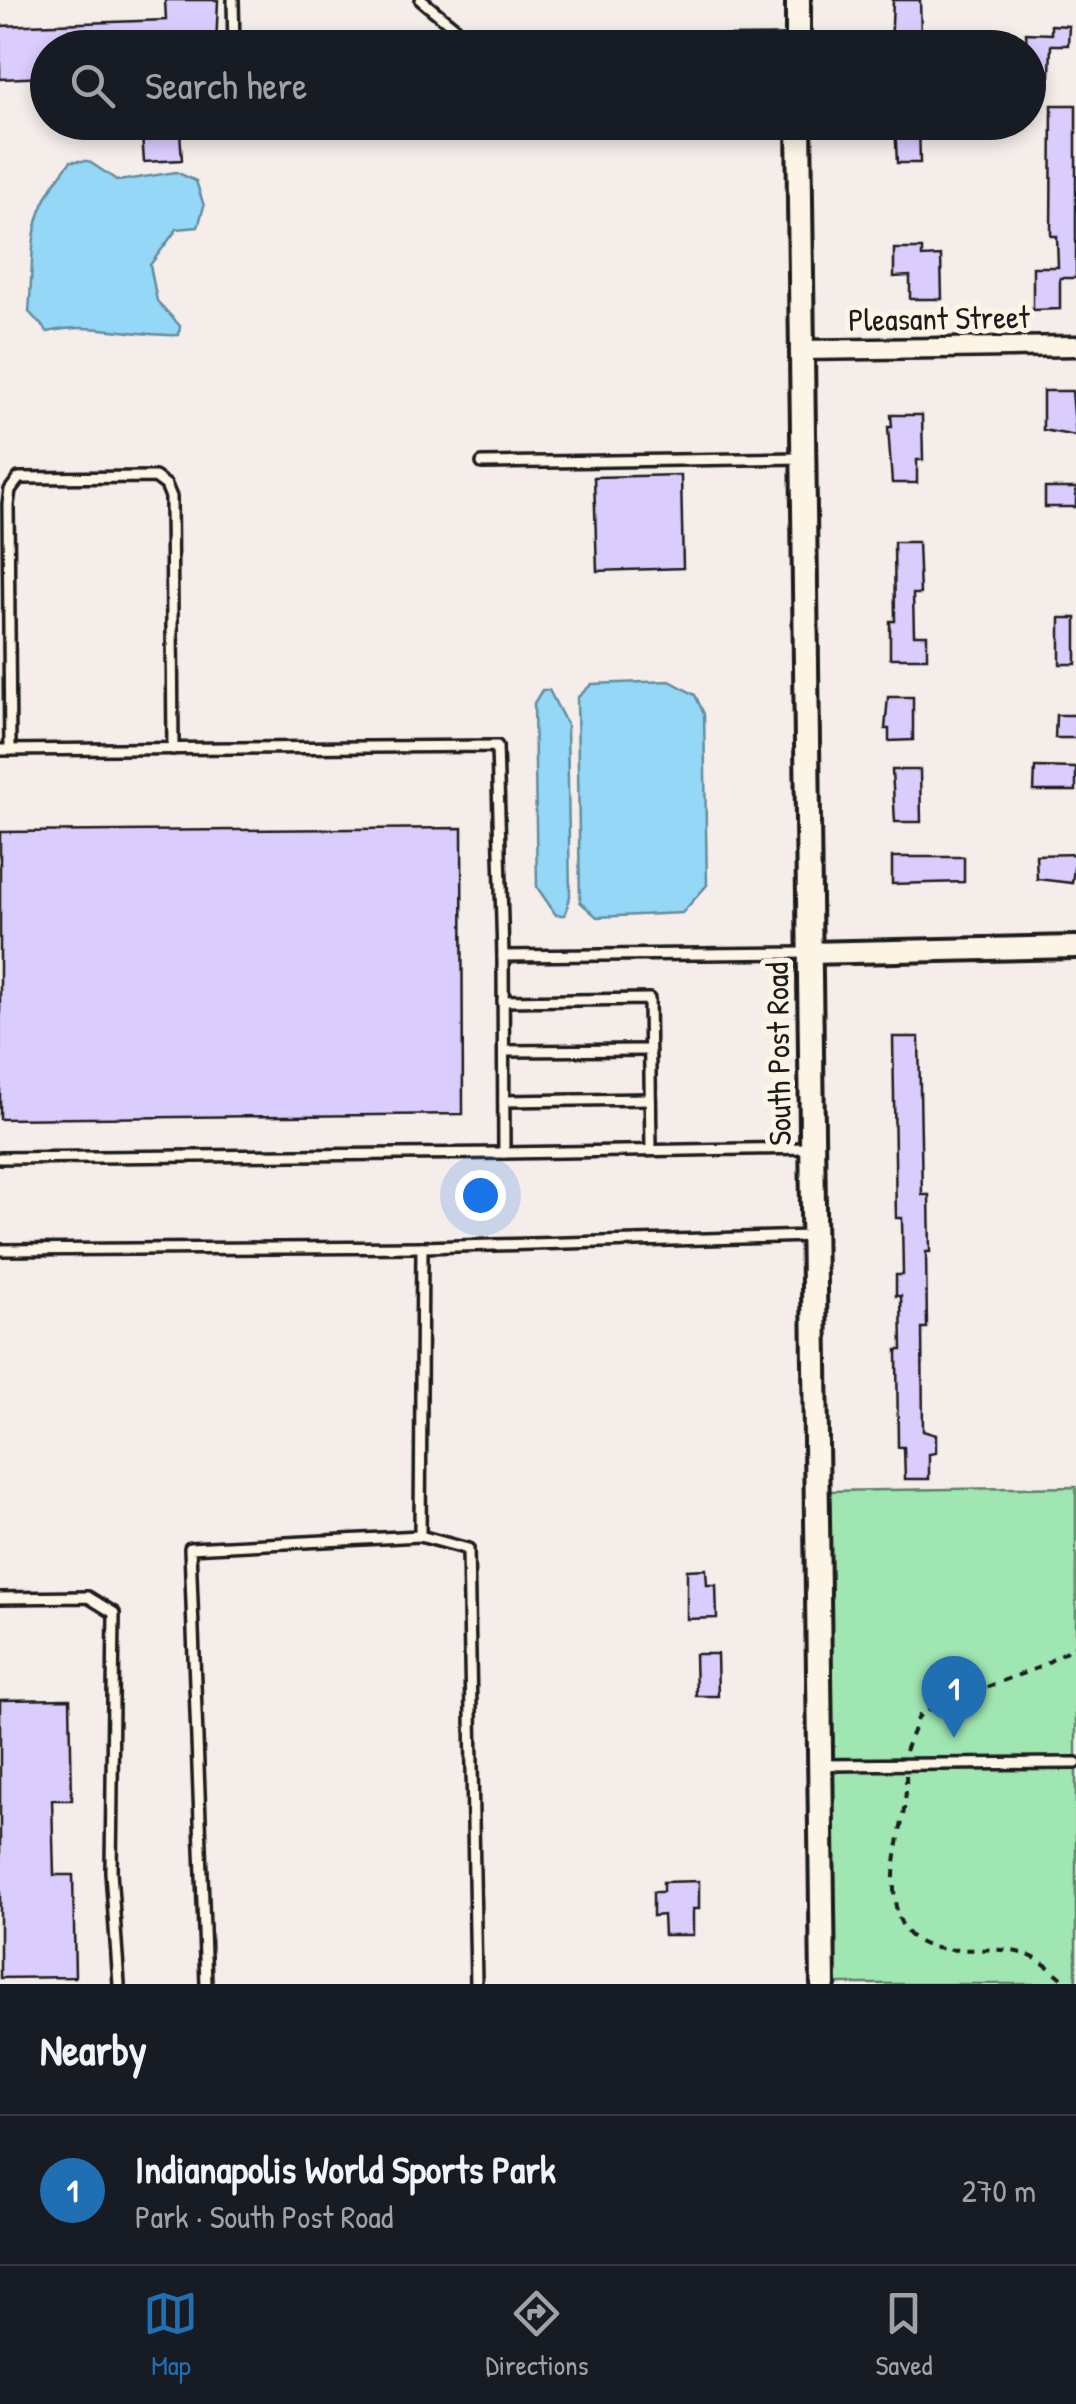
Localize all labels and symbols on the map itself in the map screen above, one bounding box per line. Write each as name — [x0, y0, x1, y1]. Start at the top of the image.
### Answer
street label: Pleasant Street — [848, 295, 1031, 341]
street label: South Post Road — [755, 962, 801, 1146]
your location — [455, 1170, 506, 1221]
pin: 1 — [922, 1656, 986, 1738]

